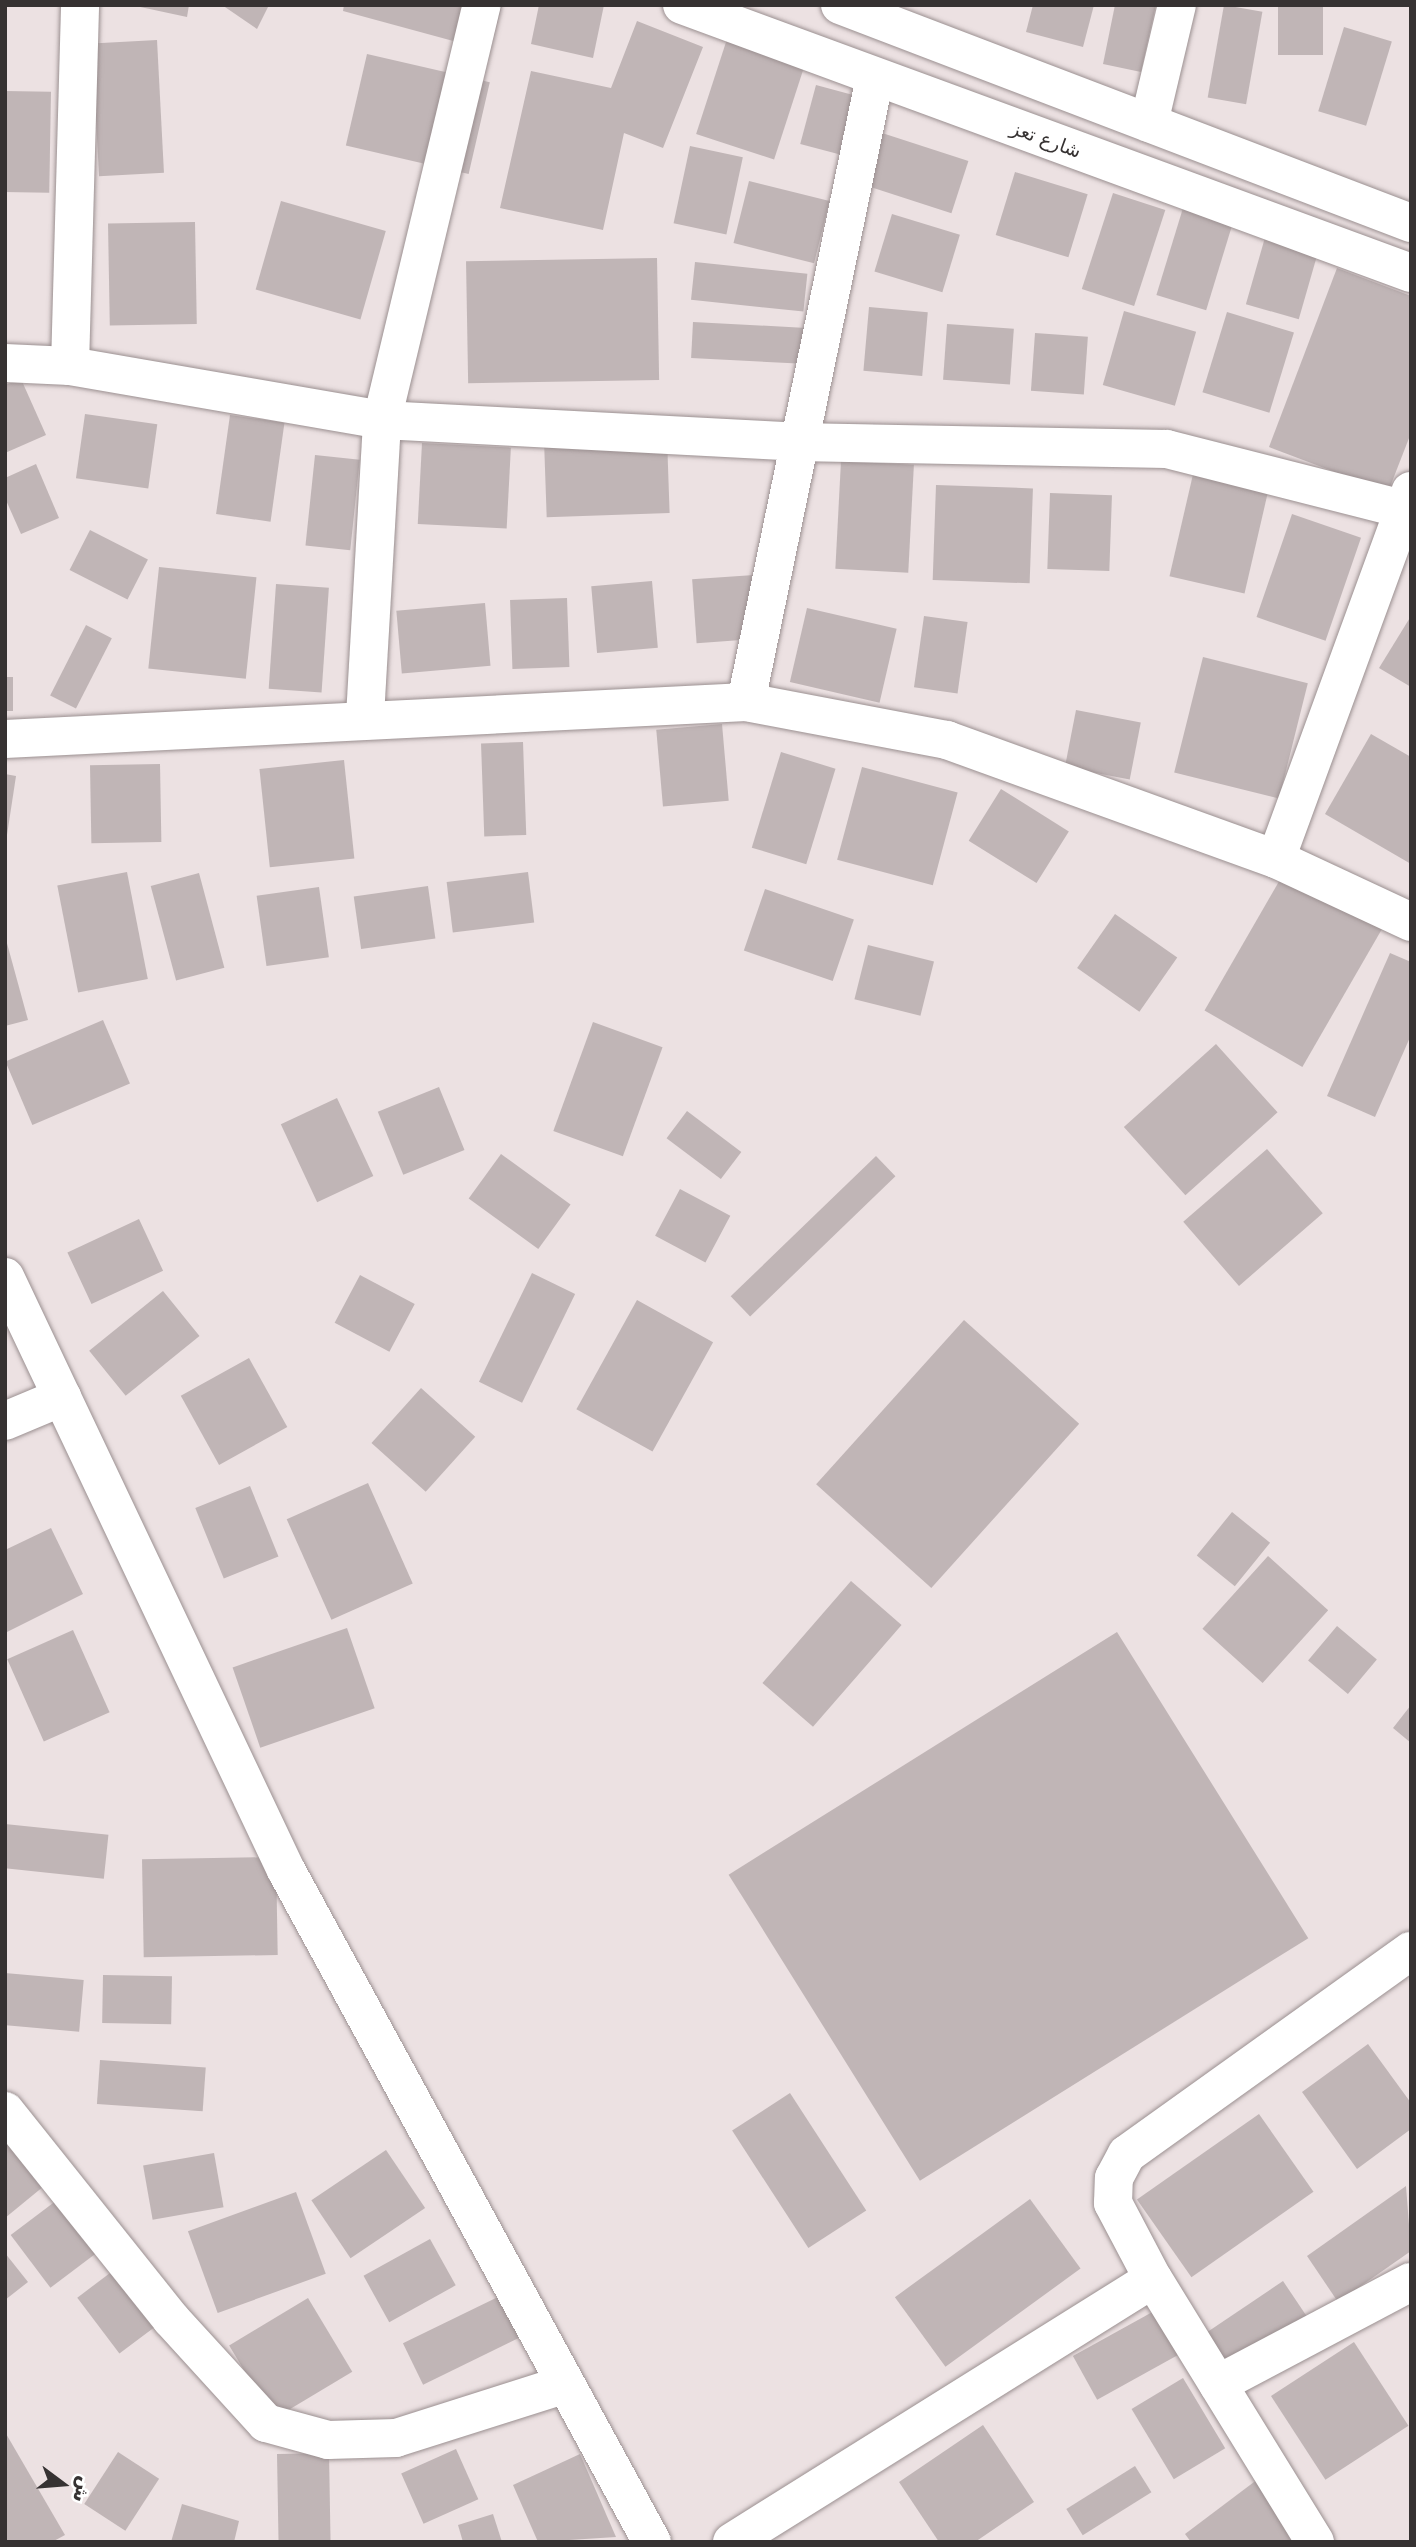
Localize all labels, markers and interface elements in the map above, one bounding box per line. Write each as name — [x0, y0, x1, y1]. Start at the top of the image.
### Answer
street label: شارع تعز — [1008, 117, 1084, 163]
north arrow — [28, 2449, 98, 2519]
text: ش — [69, 2474, 97, 2505]

